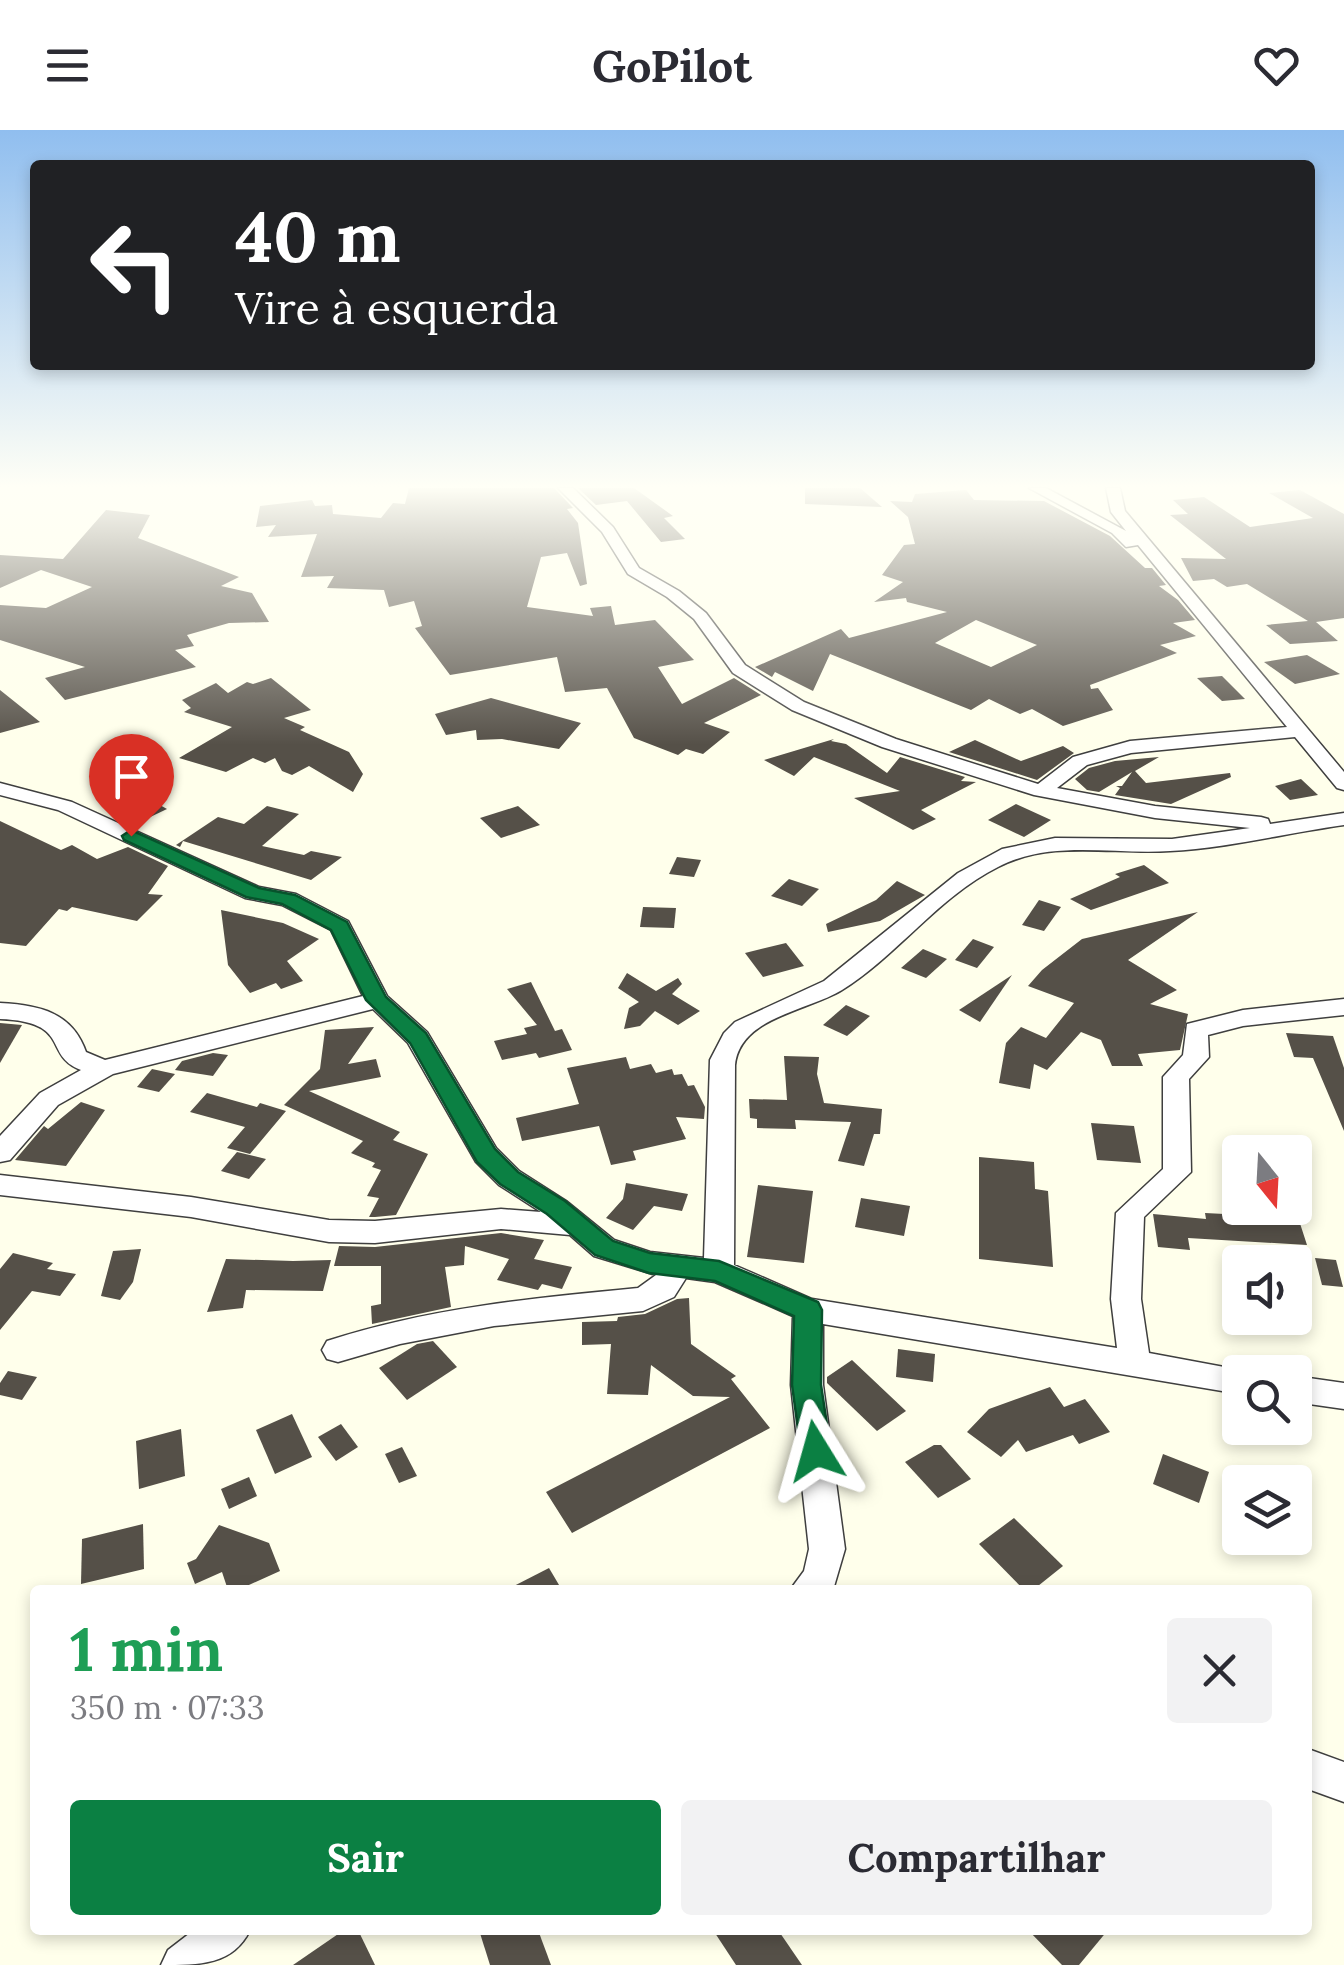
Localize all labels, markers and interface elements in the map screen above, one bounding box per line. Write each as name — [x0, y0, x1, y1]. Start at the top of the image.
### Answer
text: GoPilot — [592, 37, 752, 94]
icon: menu — [40, 38, 95, 93]
icon: heart — [1249, 38, 1304, 93]
text: 40 m — [235, 192, 401, 281]
icon: left — [70, 200, 200, 330]
text: Vire à esquerda — [235, 279, 559, 336]
pin — [89, 734, 174, 837]
icon: arrive — [104, 749, 159, 804]
north arrow — [1222, 1135, 1312, 1225]
map controls — [1222, 1135, 1312, 1555]
button: sound — [1222, 1245, 1312, 1335]
button: search — [1222, 1355, 1312, 1445]
position arrow — [764, 1399, 868, 1503]
button: layers — [1222, 1465, 1312, 1555]
text: 1 min — [70, 1611, 223, 1687]
button: close — [1167, 1618, 1272, 1723]
text: 350 m · 07:33 — [70, 1687, 265, 1728]
button: Sair — [70, 1800, 661, 1915]
button: Compartilhar — [681, 1800, 1272, 1915]

